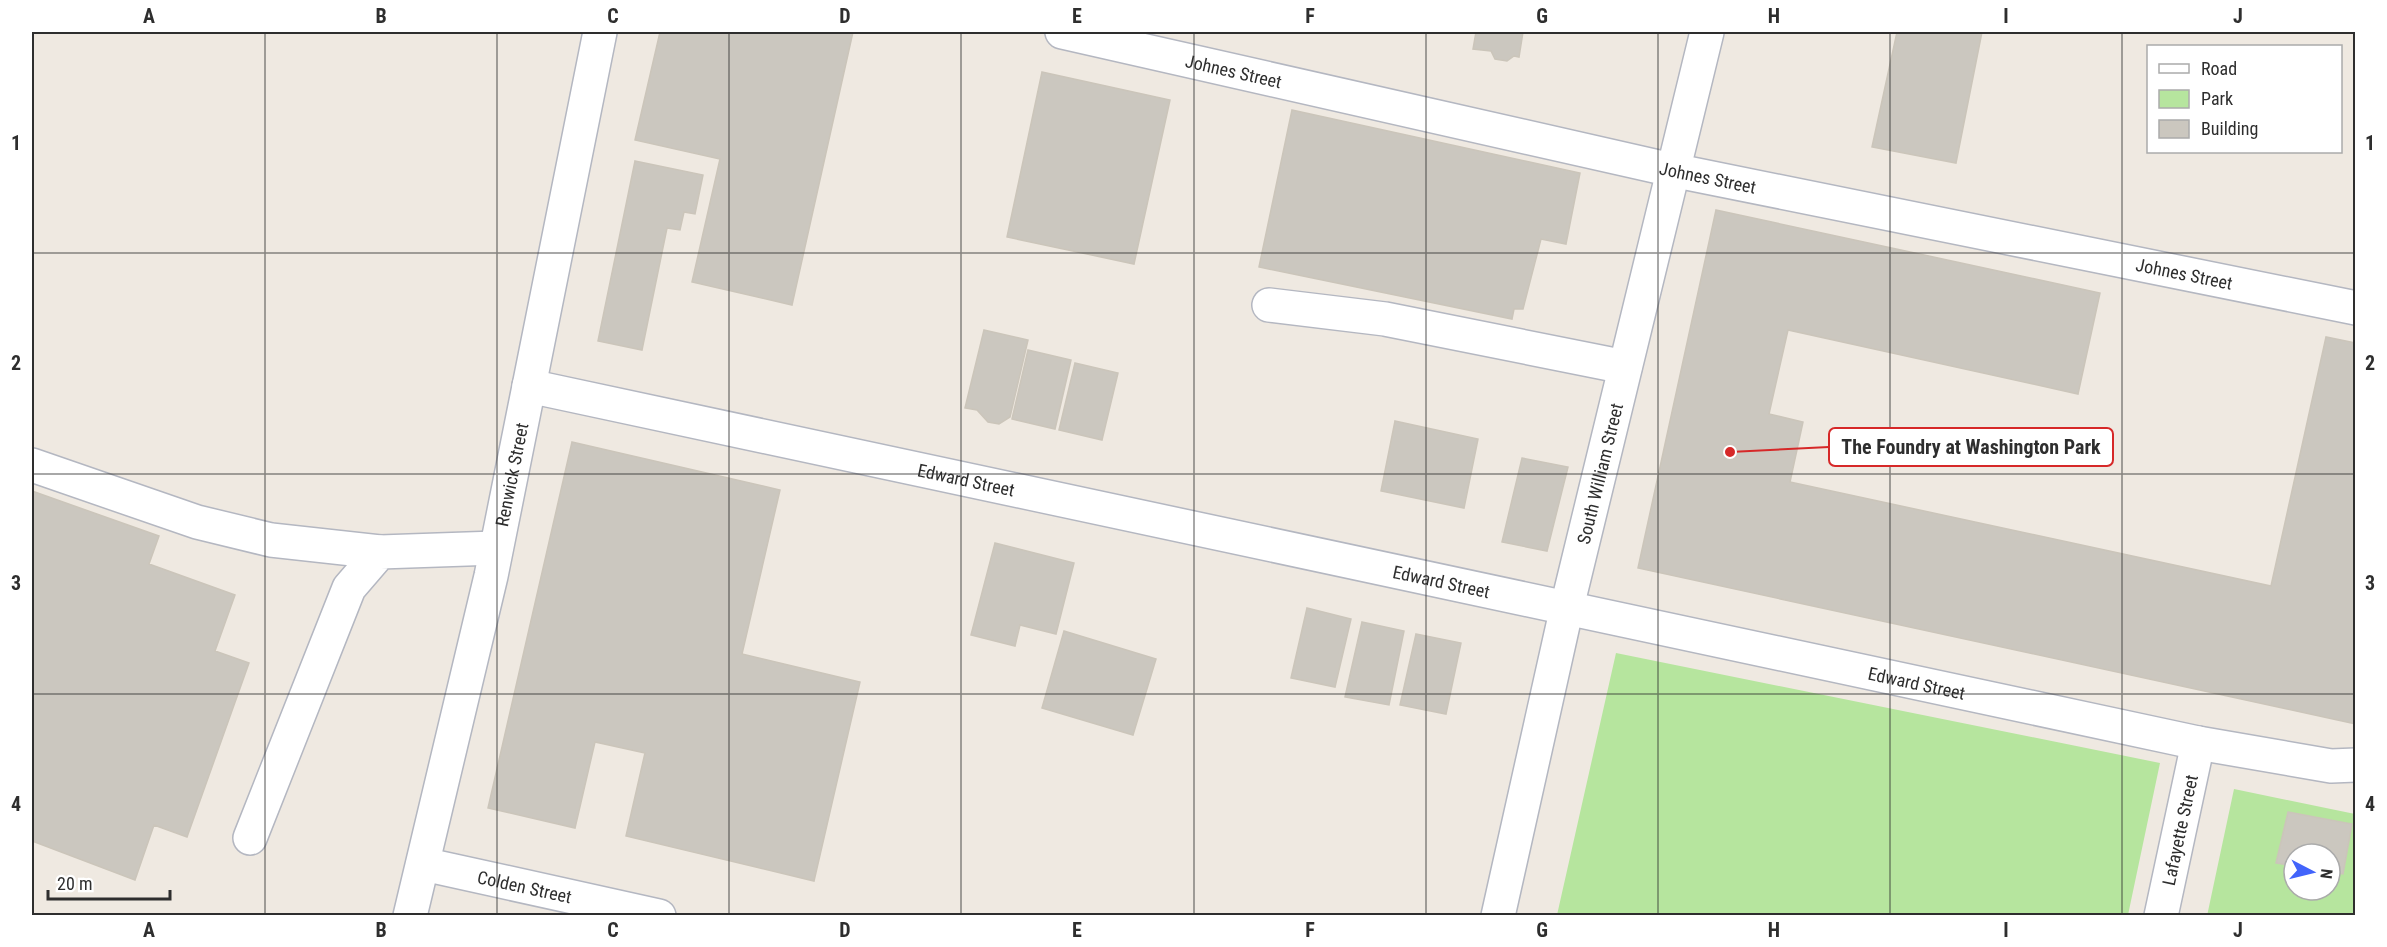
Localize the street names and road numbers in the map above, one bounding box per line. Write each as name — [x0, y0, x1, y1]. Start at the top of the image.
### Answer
street label: Johnes Street — [1183, 50, 1284, 92]
street label: Johnes Street — [1657, 157, 1758, 197]
street label: Johnes Street — [2134, 253, 2234, 293]
street label: South William Street — [1572, 401, 1627, 546]
street label: Renwick Street — [491, 421, 532, 528]
street label: Edward Street — [916, 459, 1017, 500]
street label: Edward Street — [1391, 561, 1492, 602]
street label: Edward Street — [1866, 662, 1967, 703]
street label: Lafayette Street — [2157, 773, 2201, 887]
street label: Colden Street — [476, 866, 574, 907]

